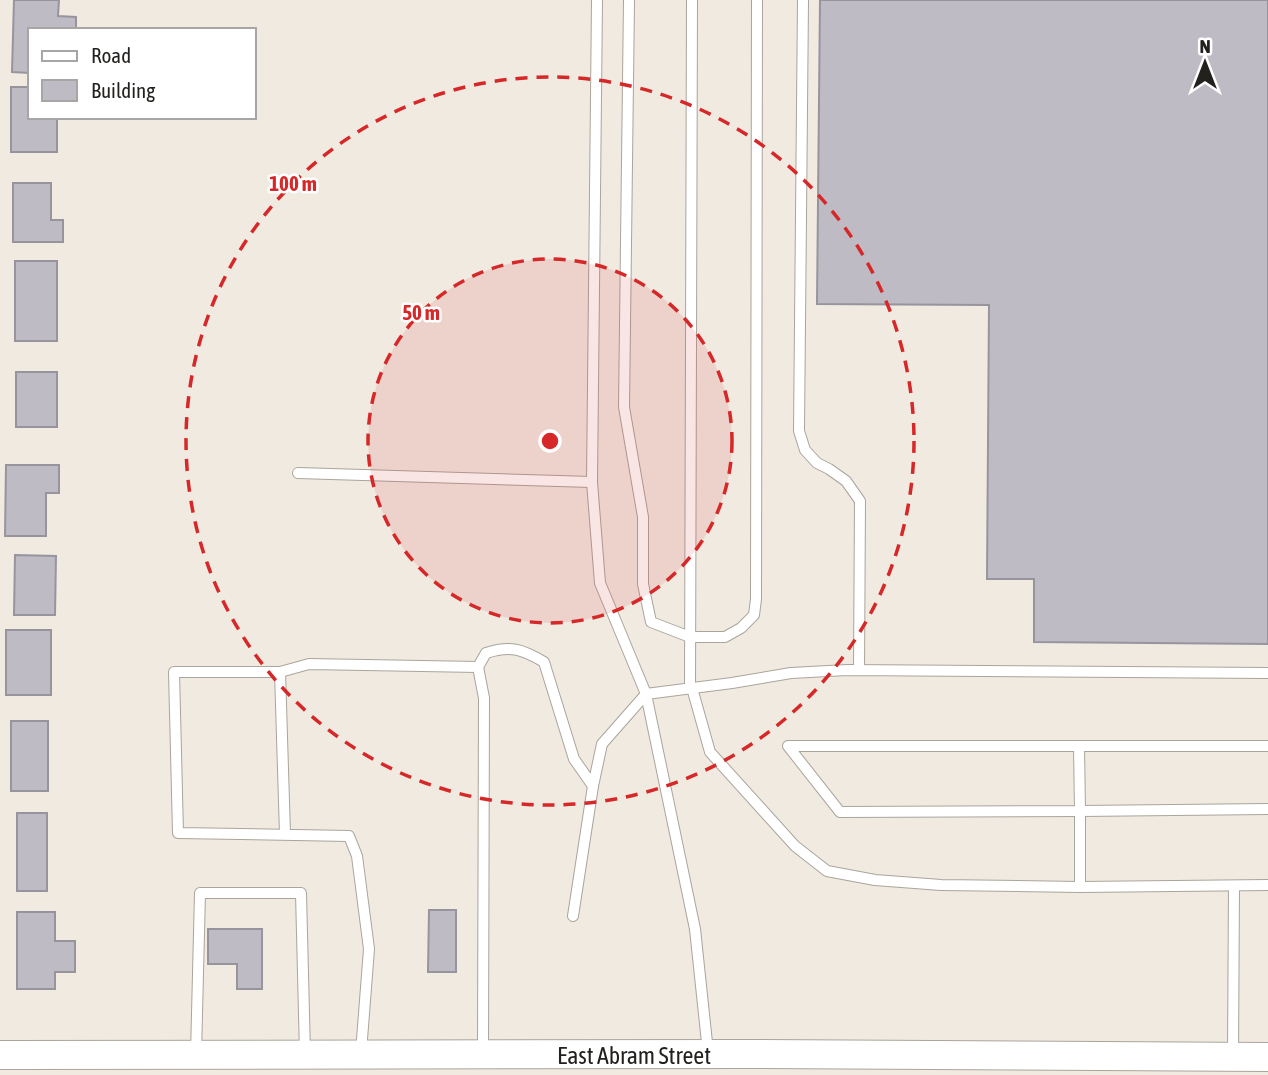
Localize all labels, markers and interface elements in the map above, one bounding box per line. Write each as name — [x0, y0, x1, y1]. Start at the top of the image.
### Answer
legend — [28, 28, 256, 119]
north arrow — [1170, 28, 1240, 98]
text: N — [1199, 35, 1211, 57]
text: Road — [91, 43, 131, 67]
text: Building — [91, 78, 155, 102]
text: 100 m — [269, 171, 317, 195]
text: 50 m — [402, 300, 440, 324]
centre of rings — [538, 429, 562, 453]
street label: East Abram Street — [557, 1042, 711, 1069]

